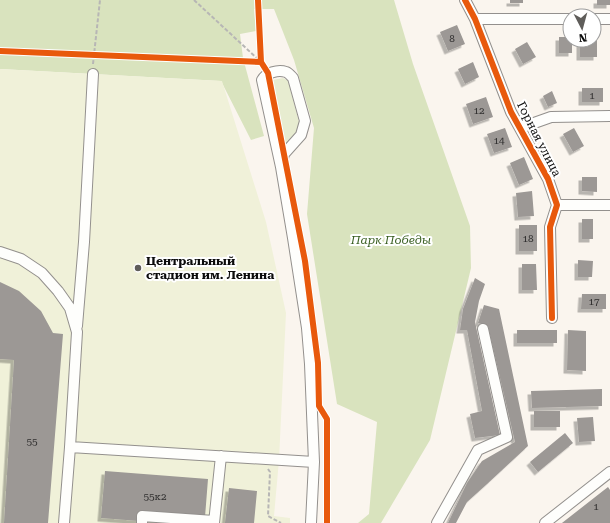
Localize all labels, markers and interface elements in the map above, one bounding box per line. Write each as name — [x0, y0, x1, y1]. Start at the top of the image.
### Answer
north arrow — [562, 8, 602, 48]
text: N — [578, 31, 588, 44]
house number: 8 — [449, 33, 455, 44]
house number: 1 — [589, 90, 595, 101]
street label: Горная улица — [514, 99, 564, 179]
house number: 12 — [473, 105, 485, 116]
house number: 14 — [493, 135, 505, 146]
park label: Парк Победы — [350, 233, 431, 247]
house number: 18 — [522, 233, 534, 244]
place label: Центральный стадион им. Ленина — [146, 254, 274, 282]
marker: Центральный стадион им. Ленина — [133, 263, 143, 273]
house number: 17 — [588, 296, 600, 307]
house number: 55 — [26, 436, 38, 447]
house number: 55к2 — [143, 491, 167, 502]
house number: 1 — [593, 501, 599, 512]

